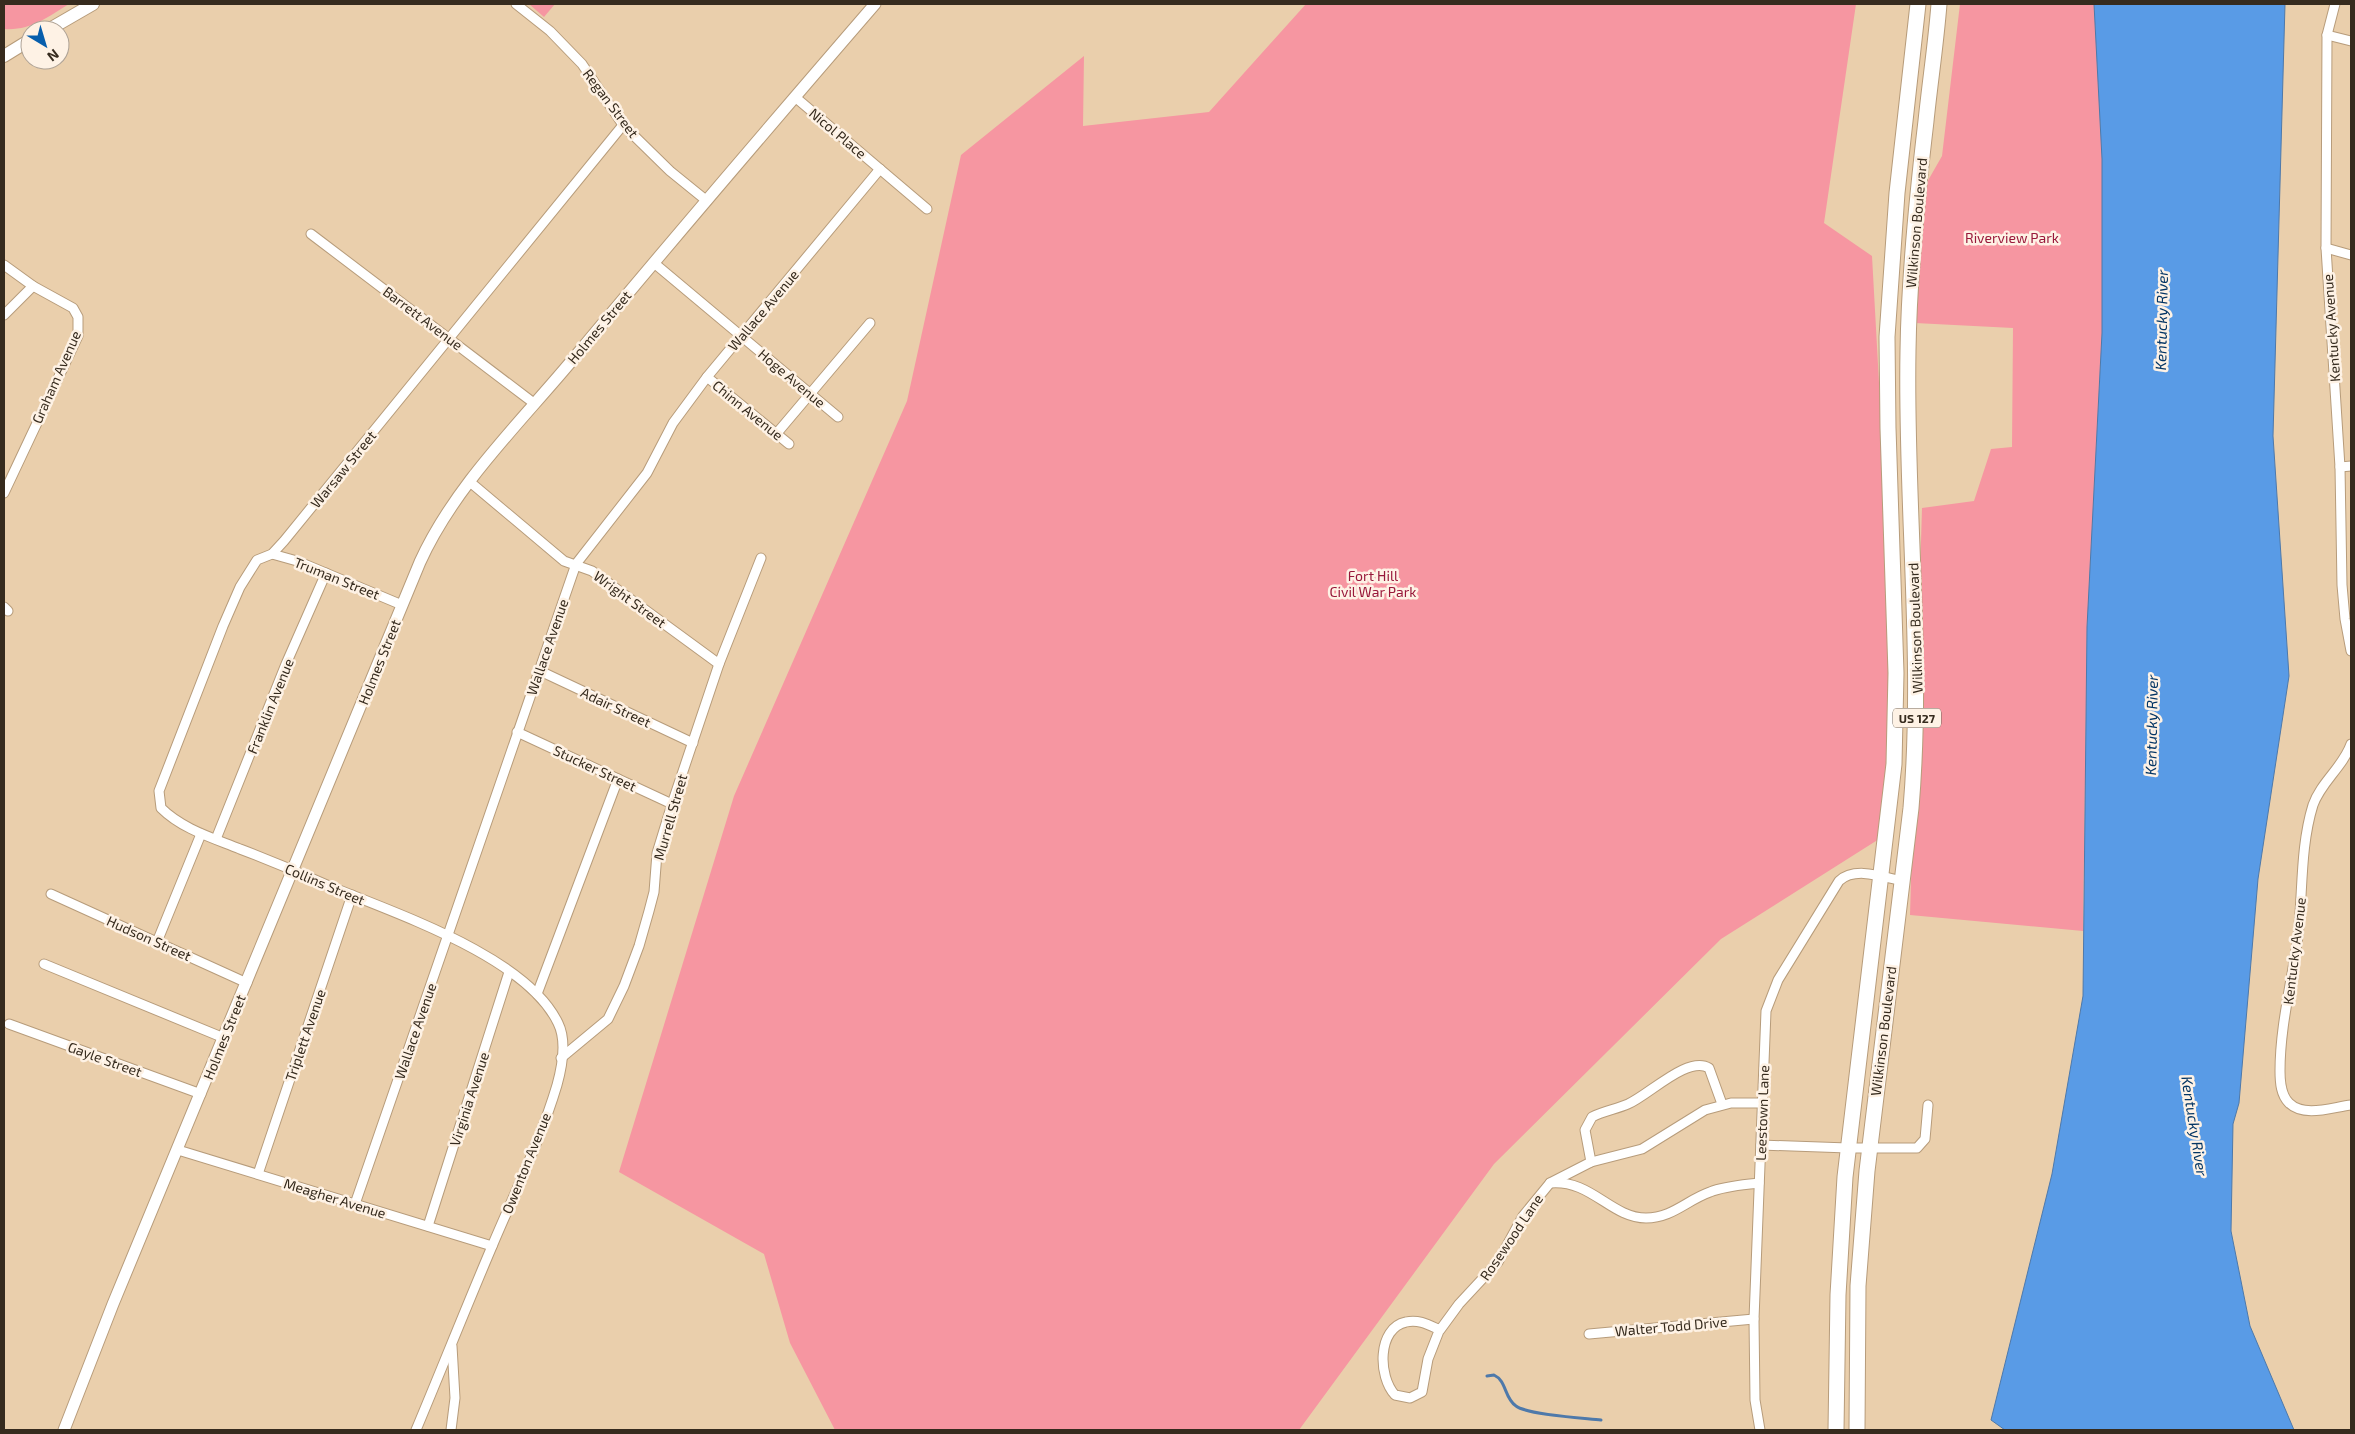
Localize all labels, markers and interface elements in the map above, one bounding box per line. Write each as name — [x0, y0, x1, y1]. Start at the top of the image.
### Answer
north arrow — [20, 20, 70, 70]
text: N — [44, 46, 63, 65]
street label: Regan Street — [580, 65, 642, 141]
street label: Nicol Place — [806, 104, 870, 162]
street label: Wilkinson Boulevard — [1902, 157, 1930, 289]
park label: Riverview Park — [1965, 229, 2059, 246]
street label: Wallace Avenue — [724, 266, 802, 354]
water label: Kentucky River — [2151, 268, 2172, 371]
street label: Kentucky Avenue — [2319, 274, 2343, 382]
street label: Barrett Avenue — [380, 283, 466, 353]
street label: Holmes Street — [563, 287, 635, 367]
street label: Graham Avenue — [28, 328, 84, 426]
street label: Hoge Avenue — [755, 345, 829, 411]
street label: Chinn Avenue — [709, 376, 787, 444]
street label: Warsaw Street — [307, 427, 379, 511]
street label: Truman Street — [292, 553, 382, 603]
street label: Wilkinson Boulevard — [1904, 562, 1926, 694]
street label: Wright Street — [590, 567, 670, 631]
park label: Fort Hill Civil War Park — [1330, 567, 1416, 600]
street label: Wallace Avenue — [523, 597, 571, 697]
street label: Holmes Street — [354, 617, 404, 707]
street label: Franklin Avenue — [243, 656, 297, 756]
water label: Kentucky River — [2141, 673, 2162, 776]
street label: Adair Street — [578, 683, 654, 731]
road number: US 127 — [1893, 708, 1941, 728]
street label: Stucker Street — [551, 741, 639, 795]
street label: Murrell Street — [650, 772, 690, 862]
street label: Collins Street — [283, 860, 367, 908]
street label: Kentucky Avenue — [2279, 896, 2309, 1006]
street label: Hudson Street — [104, 912, 194, 964]
street label: Wilkinson Boulevard — [1867, 965, 1899, 1097]
street label: Wallace Avenue — [391, 981, 439, 1081]
street label: Triplett Avenue — [281, 987, 329, 1083]
street label: Holmes Street — [199, 992, 249, 1082]
street label: Gayle Street — [66, 1038, 144, 1080]
street label: Virginia Avenue — [446, 1050, 492, 1148]
street label: Leestown Lane — [1752, 1065, 1772, 1161]
water label: Kentucky River — [2177, 1075, 2212, 1178]
street label: Owenton Avenue — [498, 1110, 554, 1216]
street label: Meagher Avenue — [282, 1174, 388, 1222]
street label: Rosewood Lane — [1476, 1191, 1546, 1283]
street label: Walter Todd Drive — [1614, 1313, 1728, 1339]

